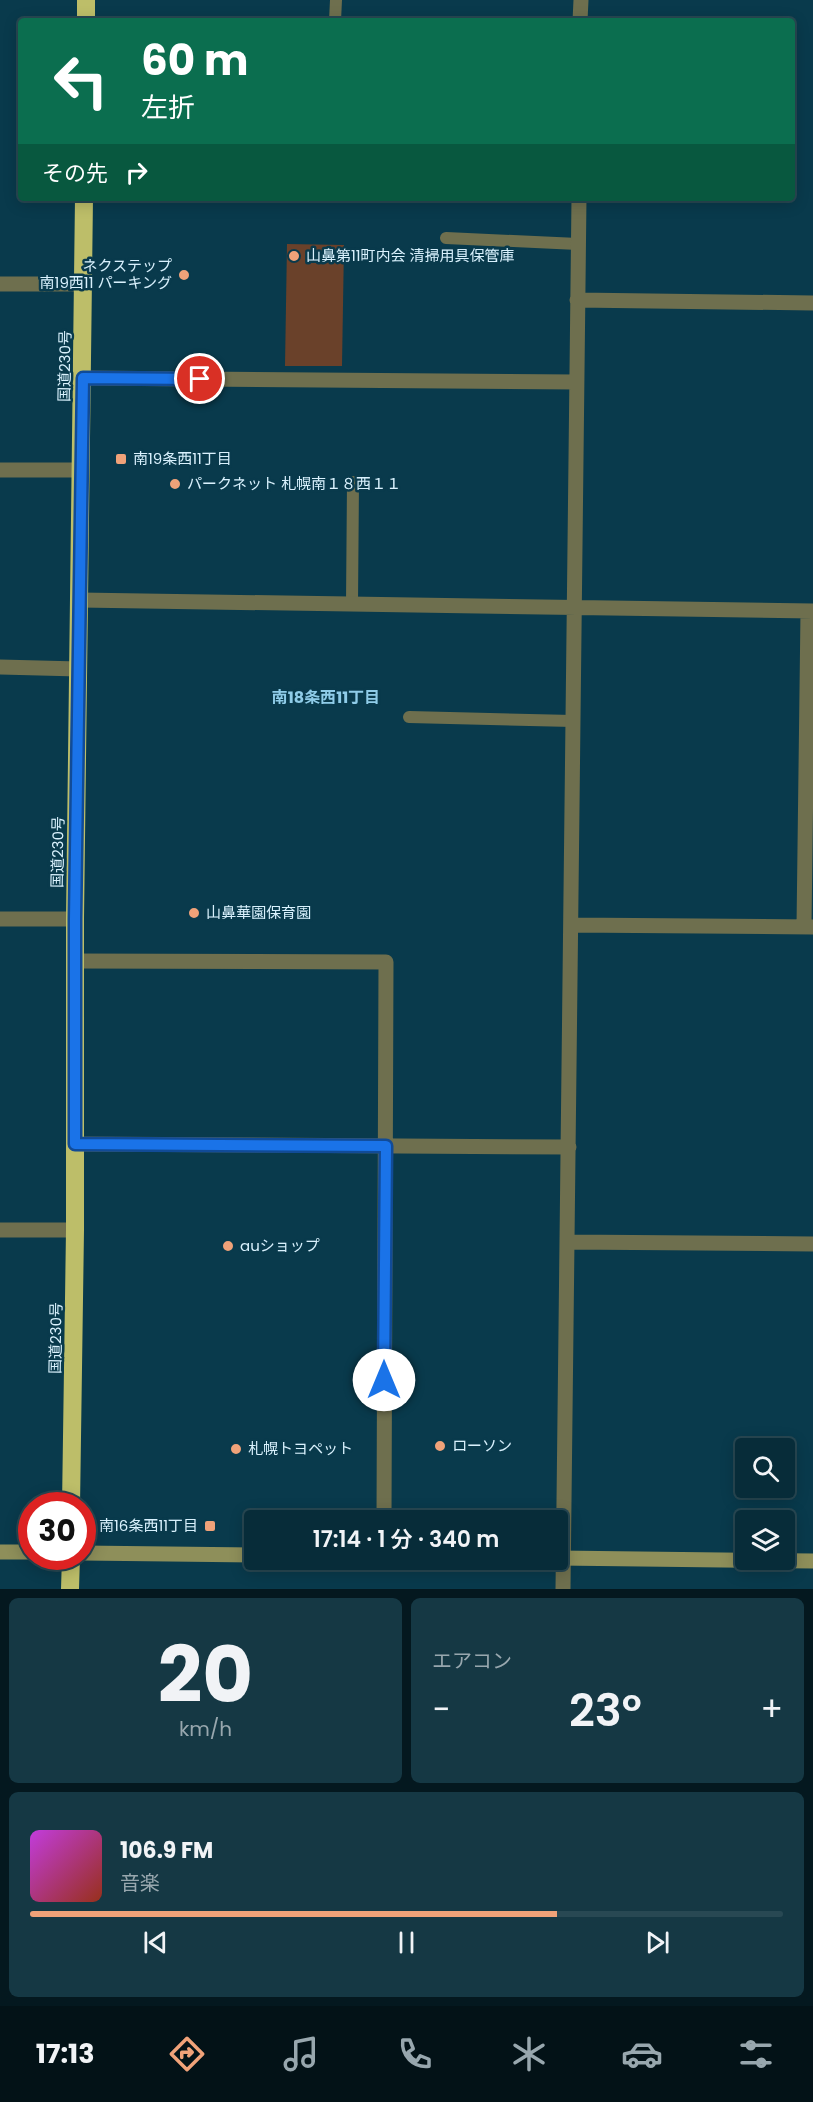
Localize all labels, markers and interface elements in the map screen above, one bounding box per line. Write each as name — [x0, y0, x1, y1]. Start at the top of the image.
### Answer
text: 60 m — [141, 31, 249, 90]
icon: left — [42, 42, 120, 120]
text: 左折 — [141, 89, 195, 126]
icon: right — [120, 156, 153, 189]
text: その先 — [42, 158, 108, 189]
place label: 山鼻第11町内会 清掃用具保管庫 — [306, 245, 515, 266]
marker: 山鼻第11町内会 清掃用具保管庫 — [287, 249, 301, 263]
place label: ネクステップ 南19西11 パーキング — [40, 255, 172, 293]
marker: ネクステップ 南19西11 パーキング — [177, 268, 191, 282]
street label: 国道230号 — [53, 330, 76, 402]
pin — [174, 353, 225, 404]
icon: arrive — [183, 362, 216, 395]
place label: 南19条西11丁目 — [133, 448, 232, 469]
marker: 南19条西11丁目 — [114, 452, 128, 466]
place label: パークネット 札幌南１８西１１ — [187, 473, 401, 494]
marker: パークネット 札幌南１８西１１ — [168, 477, 182, 491]
district label: 南18条西11丁目 — [272, 686, 380, 709]
street label: 国道230号 — [46, 816, 69, 888]
place label: 山鼻華園保育園 — [206, 902, 311, 923]
marker: 山鼻華園保育園 — [187, 906, 201, 920]
place label: auショップ — [240, 1235, 320, 1256]
marker: auショップ — [221, 1239, 235, 1253]
street label: 国道230号 — [44, 1302, 67, 1374]
position arrow — [352, 1348, 416, 1412]
place label: ローソン — [452, 1435, 512, 1456]
place label: 札幌トヨペット — [248, 1438, 353, 1459]
map controls — [735, 1438, 795, 1570]
button: search — [735, 1438, 795, 1498]
marker: ローソン — [433, 1439, 447, 1453]
marker: 札幌トヨペット — [229, 1442, 243, 1456]
speed limit sign: 30 — [18, 1492, 96, 1570]
button: layers — [735, 1510, 795, 1570]
place label: 南16条西11丁目 — [99, 1515, 198, 1536]
marker: 南16条西11丁目 — [203, 1519, 217, 1533]
text: 17:14 · 1 分 · 340 m — [313, 1524, 499, 1555]
text: 20 — [158, 1620, 253, 1729]
text: エアコン — [432, 1647, 512, 1675]
text: 23° — [569, 1679, 642, 1742]
text: − — [432, 1686, 450, 1733]
text: + — [760, 1686, 783, 1733]
text: km/h — [179, 1715, 232, 1743]
text: 106.9 FM — [120, 1835, 213, 1866]
text: 音楽 — [120, 1869, 160, 1897]
icon: previous — [139, 1926, 172, 1959]
icon: pause — [390, 1926, 423, 1959]
icon: next — [641, 1926, 674, 1959]
icon: directions — [166, 2033, 208, 2075]
icon: music — [280, 2033, 322, 2075]
icon: phone — [394, 2033, 436, 2075]
icon: climate — [508, 2033, 550, 2075]
icon: car — [621, 2033, 663, 2075]
icon: filters — [735, 2033, 777, 2075]
text: 17:13 — [36, 2035, 95, 2072]

